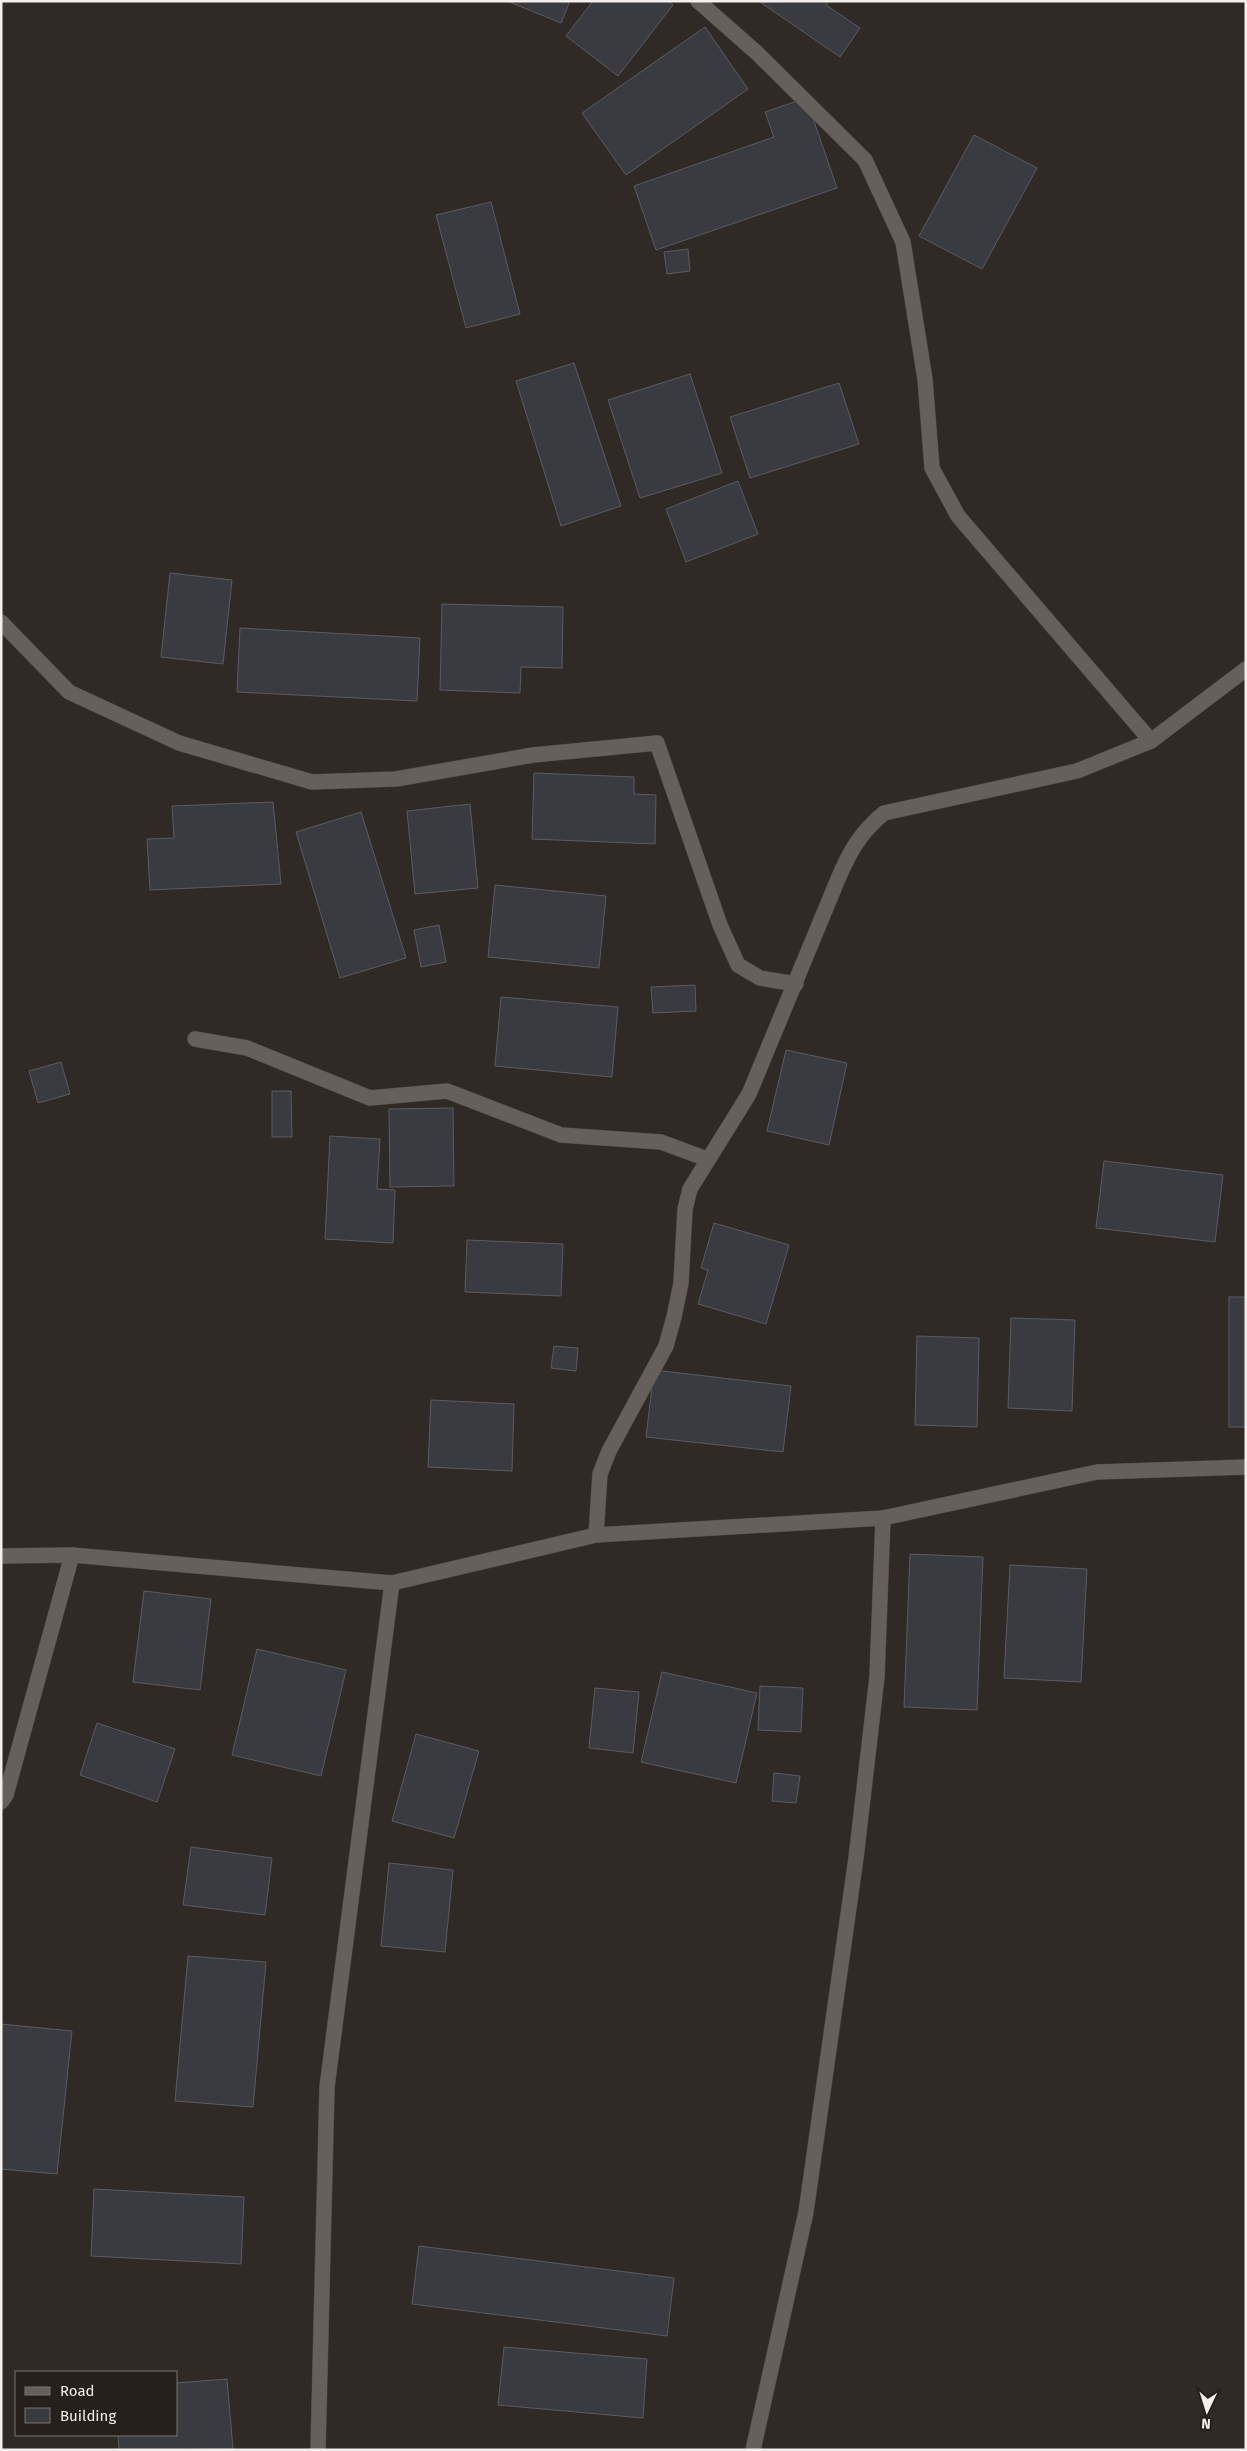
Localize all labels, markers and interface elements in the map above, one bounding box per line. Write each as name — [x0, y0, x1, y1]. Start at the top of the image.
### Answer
legend — [15, 2371, 178, 2436]
text: Road — [60, 2382, 95, 2400]
north arrow — [1182, 2386, 1232, 2436]
text: Building — [60, 2407, 116, 2425]
text: N — [1201, 2415, 1211, 2432]

